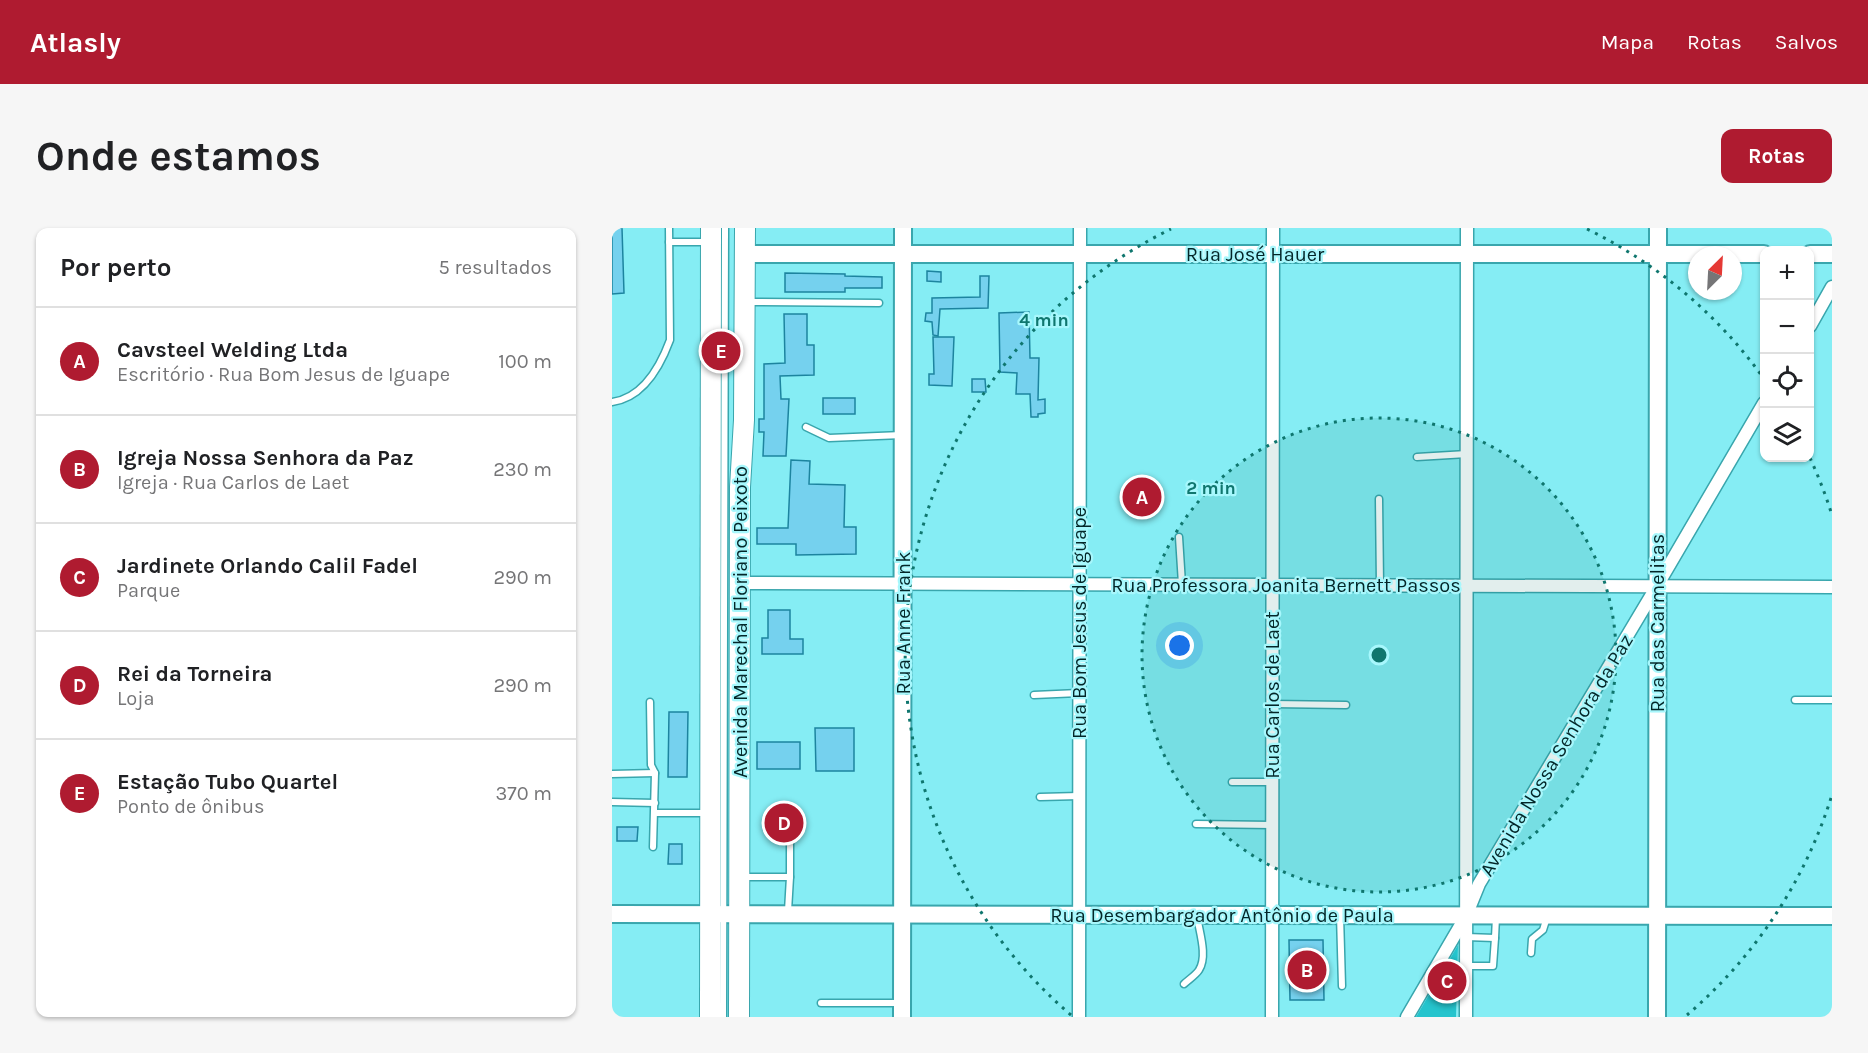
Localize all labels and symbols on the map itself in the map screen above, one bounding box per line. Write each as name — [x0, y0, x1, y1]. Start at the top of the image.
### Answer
street label: Rua José Hauer — [1186, 243, 1325, 266]
north arrow — [1688, 246, 1742, 300]
text: 4 min — [1019, 309, 1069, 331]
pin: E — [702, 328, 740, 374]
street label: Avenida Marechal Floriano Peixoto — [729, 466, 752, 778]
pin: A — [1122, 474, 1162, 520]
text: 2 min — [1186, 477, 1236, 499]
street label: Rua Bom Jesus de Iguape — [1068, 507, 1091, 739]
street label: Rua das Carmelitas — [1646, 534, 1669, 712]
street label: Rua Anne Frank — [892, 552, 915, 694]
street label: Rua Professora Joanita Bernett Passos — [1111, 574, 1461, 597]
street label: Rua Carlos de Laet — [1261, 611, 1284, 779]
street label: Avenida Nossa Senhora da Paz — [1475, 630, 1638, 880]
your location — [1165, 631, 1194, 660]
centre of rings — [1369, 645, 1389, 665]
pin: D — [764, 800, 804, 846]
street label: Rua Desembargador Antônio de Paula — [1050, 904, 1394, 927]
pin: B — [1288, 948, 1326, 992]
pin: C — [1428, 958, 1466, 1004]

